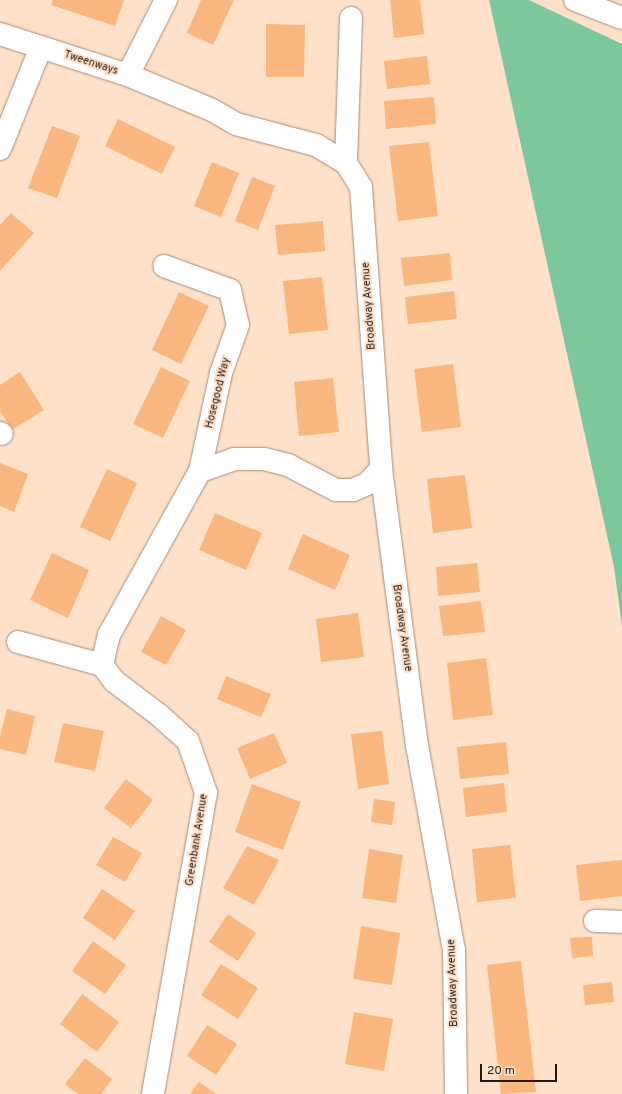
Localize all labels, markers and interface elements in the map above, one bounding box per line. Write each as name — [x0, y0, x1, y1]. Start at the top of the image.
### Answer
street label: Tweenways — [62, 48, 120, 78]
street label: Broadway Avenue — [359, 261, 379, 351]
street label: Hosegood Way — [203, 356, 233, 430]
street label: Broadway Avenue — [389, 583, 415, 673]
street label: Greenbank Avenue — [183, 793, 211, 887]
street label: Broadway Avenue — [445, 939, 461, 1027]
scale bar — [482, 1056, 559, 1082]
text: 20 m — [487, 1063, 515, 1079]

